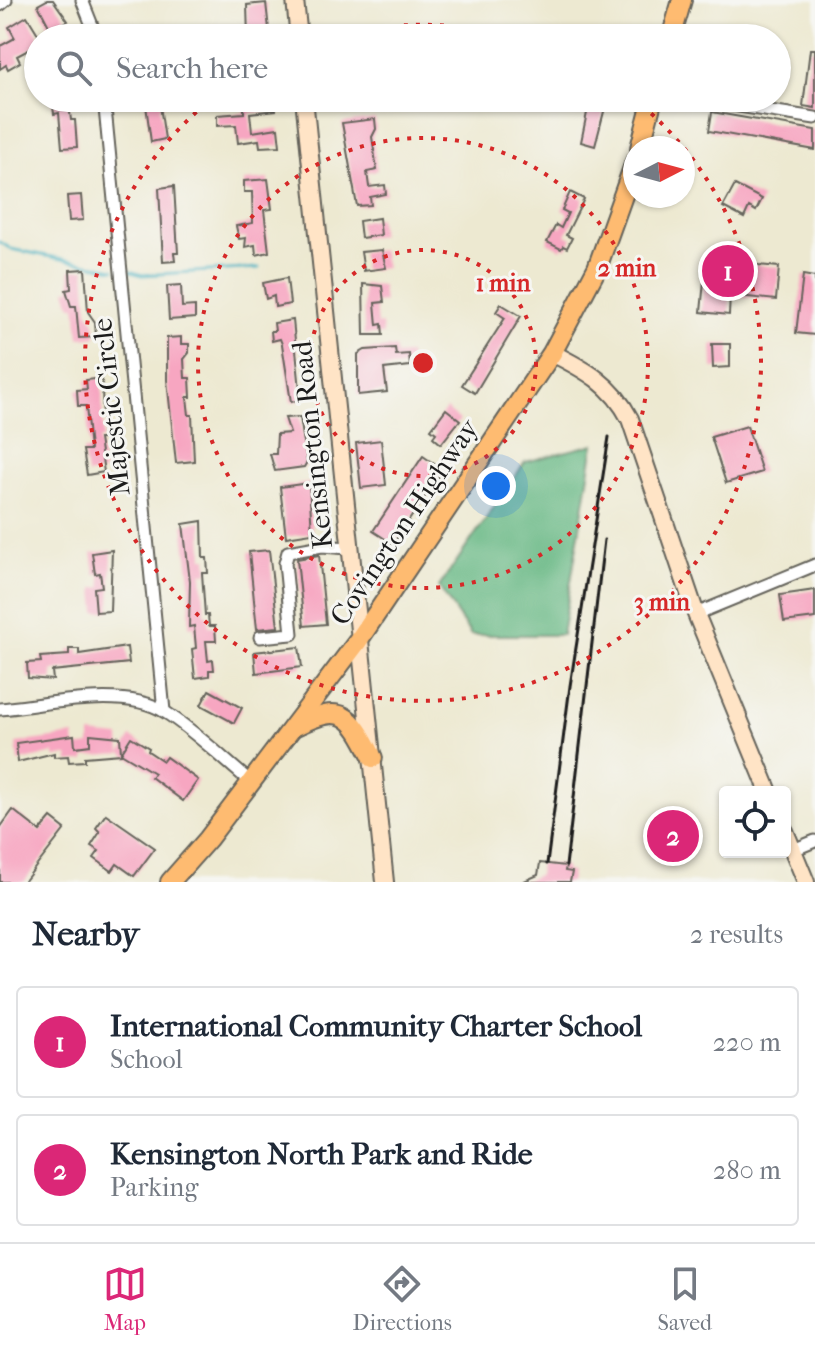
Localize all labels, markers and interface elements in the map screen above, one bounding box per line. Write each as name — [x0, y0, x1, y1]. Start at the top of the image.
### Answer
search box — [24, 24, 791, 112]
icon: search — [52, 46, 96, 90]
text: Search here — [116, 51, 268, 86]
north arrow — [623, 136, 695, 208]
pin: 1 — [702, 241, 754, 301]
text: 2 min — [598, 254, 657, 282]
text: 1 min — [476, 269, 531, 297]
street label: Majestic Circle — [85, 316, 137, 498]
street label: Kensington Road — [285, 339, 339, 551]
centre of rings — [409, 349, 437, 377]
street label: Covington Highway — [323, 412, 486, 631]
your location — [476, 466, 516, 506]
text: 3 min — [634, 588, 691, 616]
map controls — [719, 786, 791, 858]
button: locate — [719, 786, 791, 858]
pin: 2 — [647, 806, 699, 866]
text: Nearby — [32, 914, 139, 954]
text: 2 results — [690, 919, 783, 950]
text: International Community Charter School — [110, 1009, 642, 1044]
text: 1 — [55, 1027, 65, 1058]
text: 220 m — [713, 1027, 781, 1058]
text: School — [110, 1044, 183, 1075]
text: Kensington North Park and Ride — [110, 1137, 533, 1172]
text: 2 — [53, 1155, 67, 1186]
text: 280 m — [713, 1155, 781, 1186]
text: Parking — [110, 1172, 198, 1203]
tab: Map — [103, 1262, 147, 1336]
tab: Directions — [353, 1262, 452, 1336]
tab: Saved — [658, 1262, 712, 1336]

